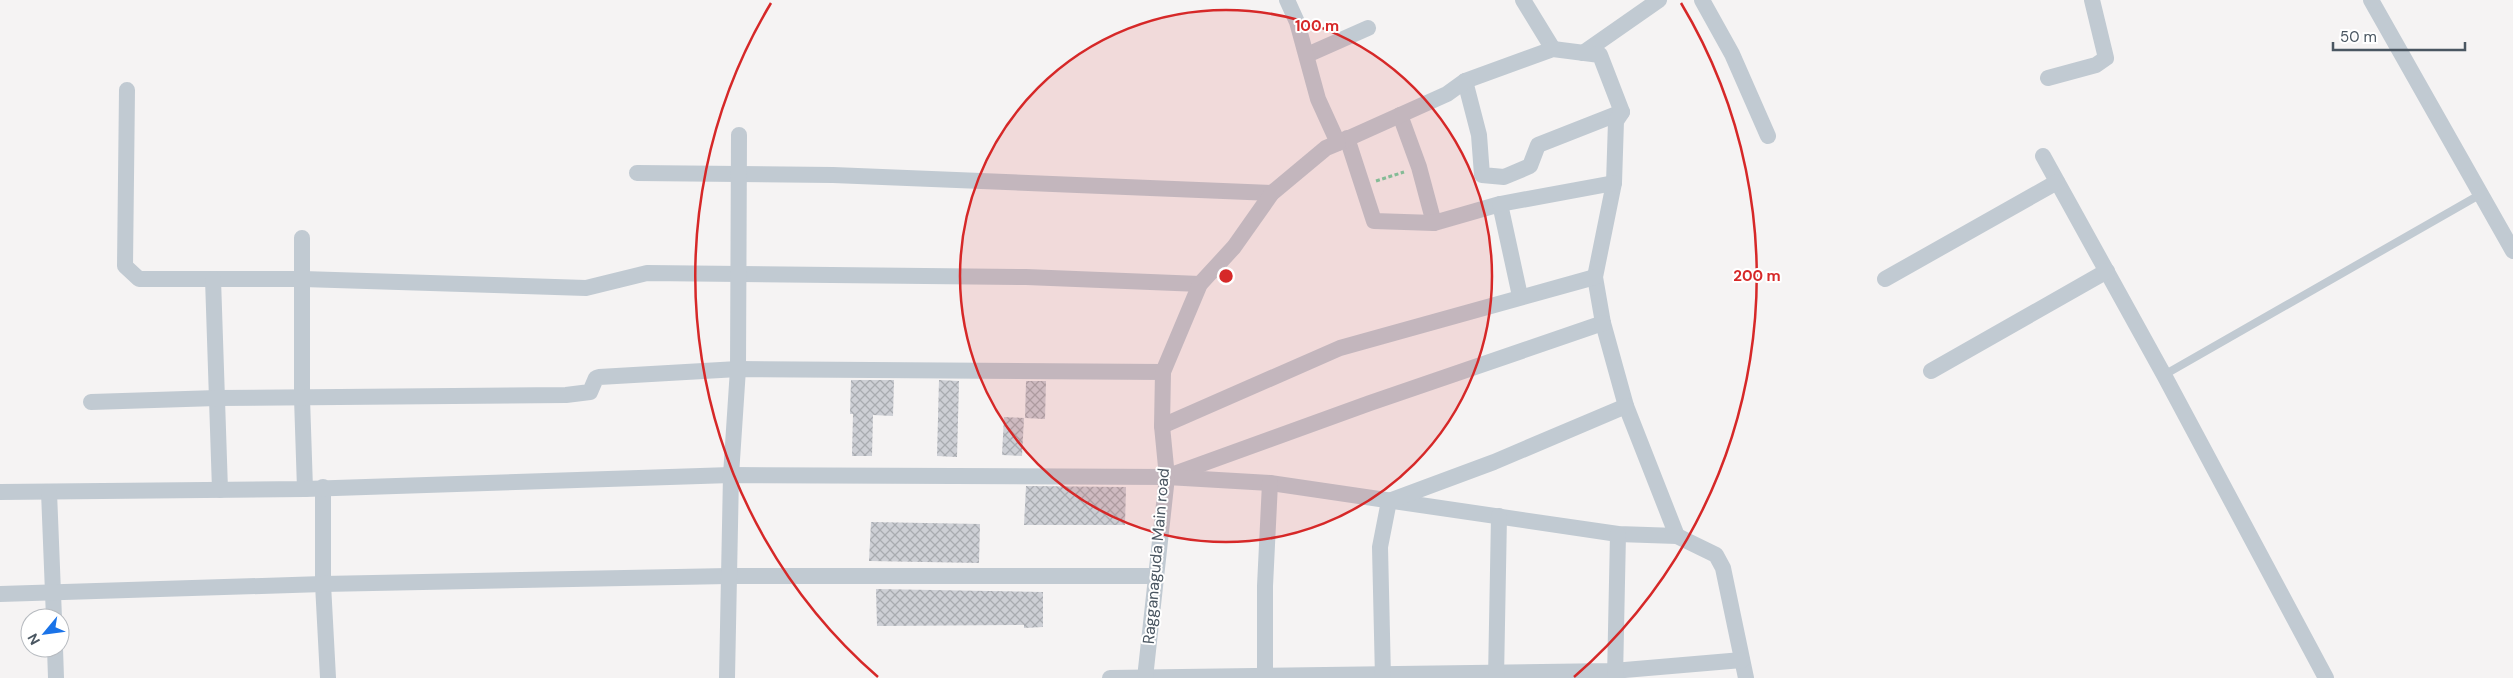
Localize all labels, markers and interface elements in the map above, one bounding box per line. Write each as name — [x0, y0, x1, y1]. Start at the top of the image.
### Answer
text: 100 m — [1295, 16, 1339, 36]
scale bar — [2333, 20, 2466, 52]
text: 50 m — [2340, 27, 2377, 47]
text: 200 m — [1733, 266, 1781, 286]
centre of rings — [1217, 267, 1235, 285]
street label: Ragganaguda Main road — [1138, 467, 1174, 645]
north arrow — [20, 608, 70, 658]
text: N — [23, 630, 44, 648]

